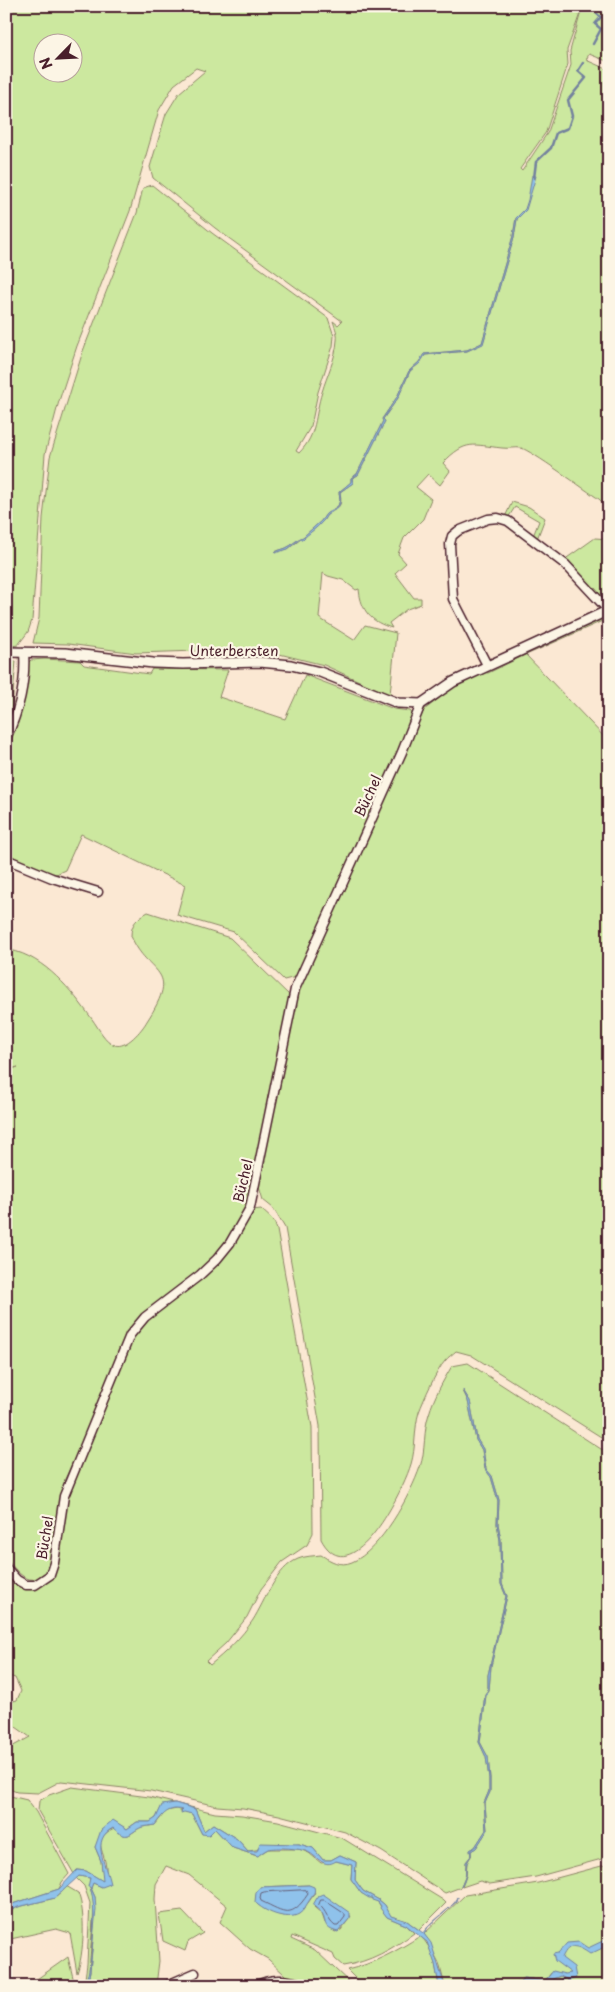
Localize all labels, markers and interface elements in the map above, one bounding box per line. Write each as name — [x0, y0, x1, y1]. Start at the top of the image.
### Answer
north arrow — [32, 32, 82, 82]
text: N — [34, 54, 58, 73]
street label: Unterbersten — [189, 640, 279, 661]
street label: Büchel — [349, 771, 386, 820]
street label: Büchel — [227, 1157, 258, 1205]
street label: Büchel — [31, 1515, 58, 1561]

